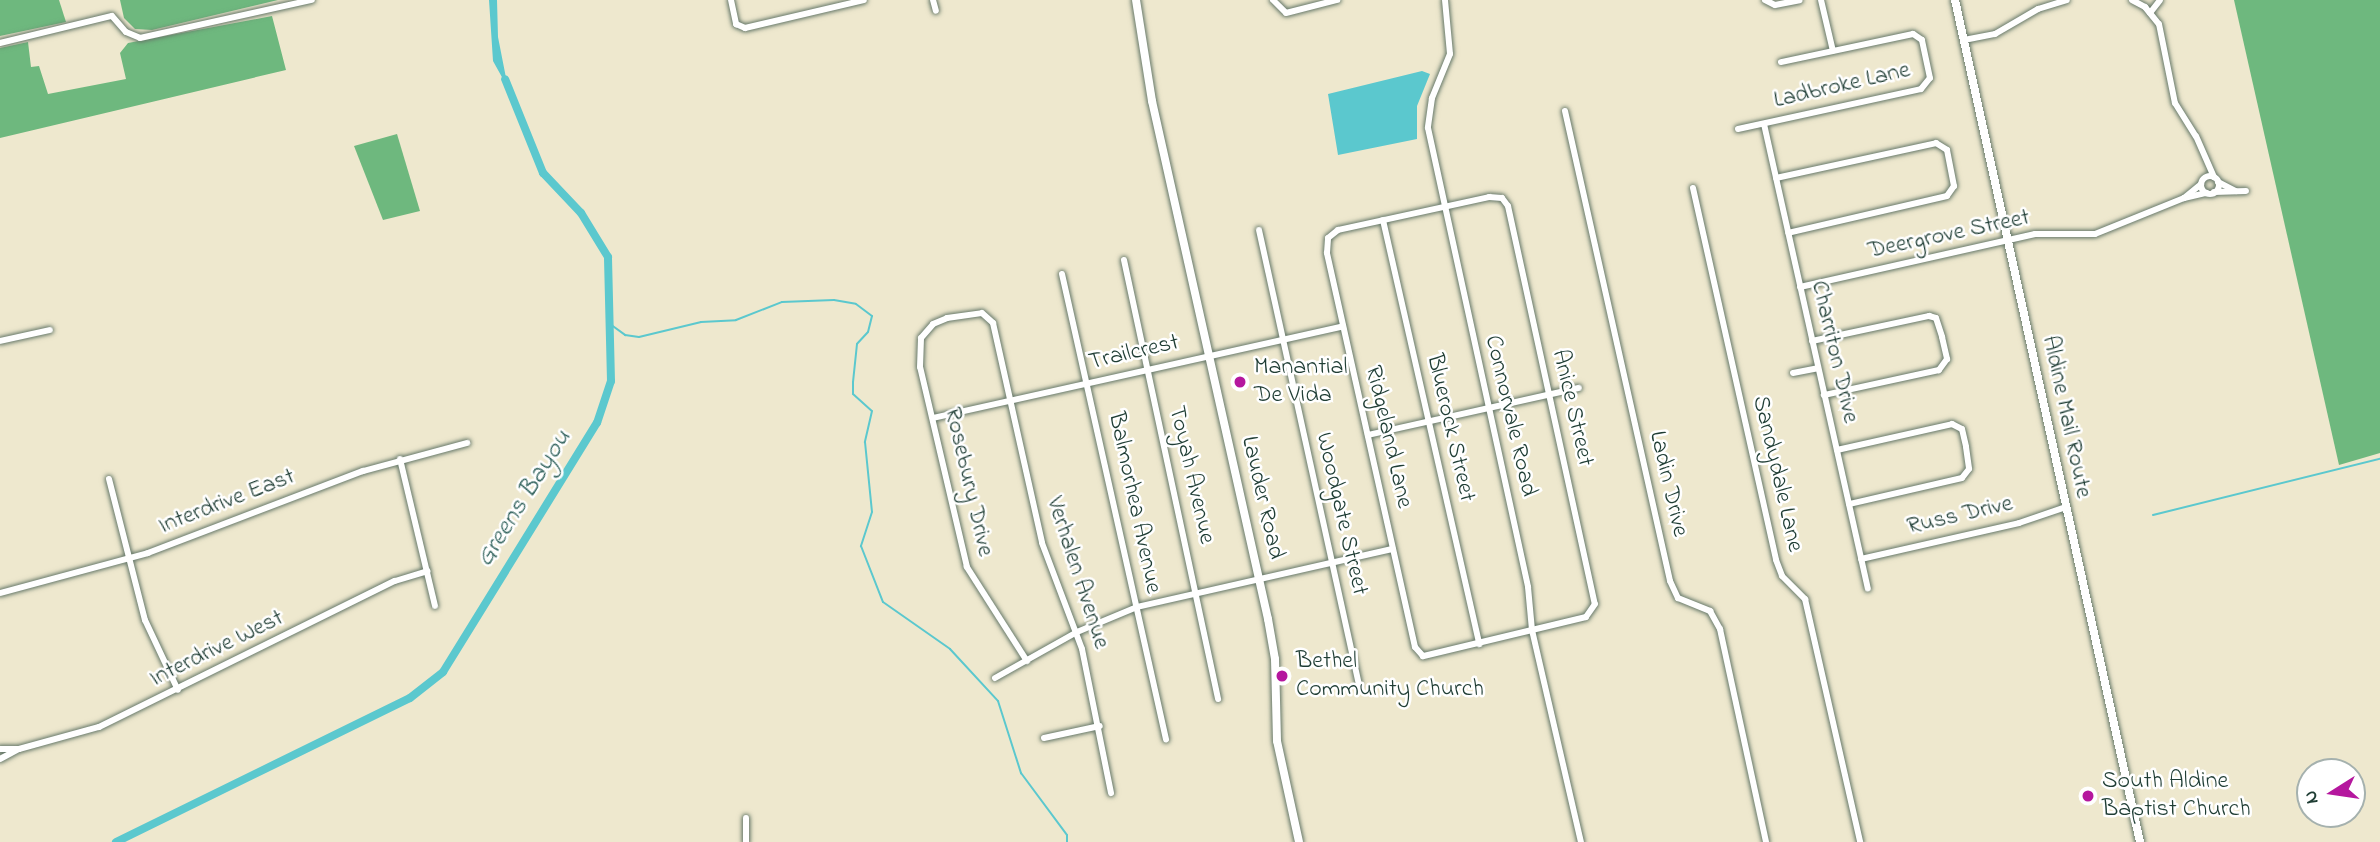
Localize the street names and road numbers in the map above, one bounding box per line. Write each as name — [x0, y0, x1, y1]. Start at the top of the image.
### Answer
street label: Ladbroke Lane — [1771, 56, 1913, 116]
street label: Deergrove Street — [1866, 204, 2032, 266]
street label: Charriton Drive — [1804, 278, 1864, 426]
street label: Trailcrest — [1086, 329, 1182, 377]
street label: Connorvale Road — [1477, 333, 1543, 499]
street label: Aldine Mail Route — [2035, 333, 2097, 501]
street label: Anice Street — [1545, 347, 1599, 469]
street label: Bluerock Street — [1419, 351, 1481, 505]
street label: Ridgeland Lane — [1358, 363, 1418, 511]
street label: Sandydale Lane — [1745, 393, 1809, 555]
street label: Toyah Avenue — [1161, 403, 1221, 547]
street label: Rosebury Drive — [937, 405, 999, 559]
street label: Balmorhea Avenue — [1101, 410, 1167, 596]
street label: Ladin Drive — [1642, 428, 1694, 540]
street label: Woodgate Street — [1308, 430, 1374, 598]
street label: Lauder Road — [1234, 434, 1290, 562]
street label: Interdrive East — [155, 463, 299, 541]
street label: Russ Drive — [1904, 490, 2016, 542]
street label: Verhalen Avenue — [1039, 493, 1115, 653]
street label: Interdrive West — [145, 604, 289, 694]

